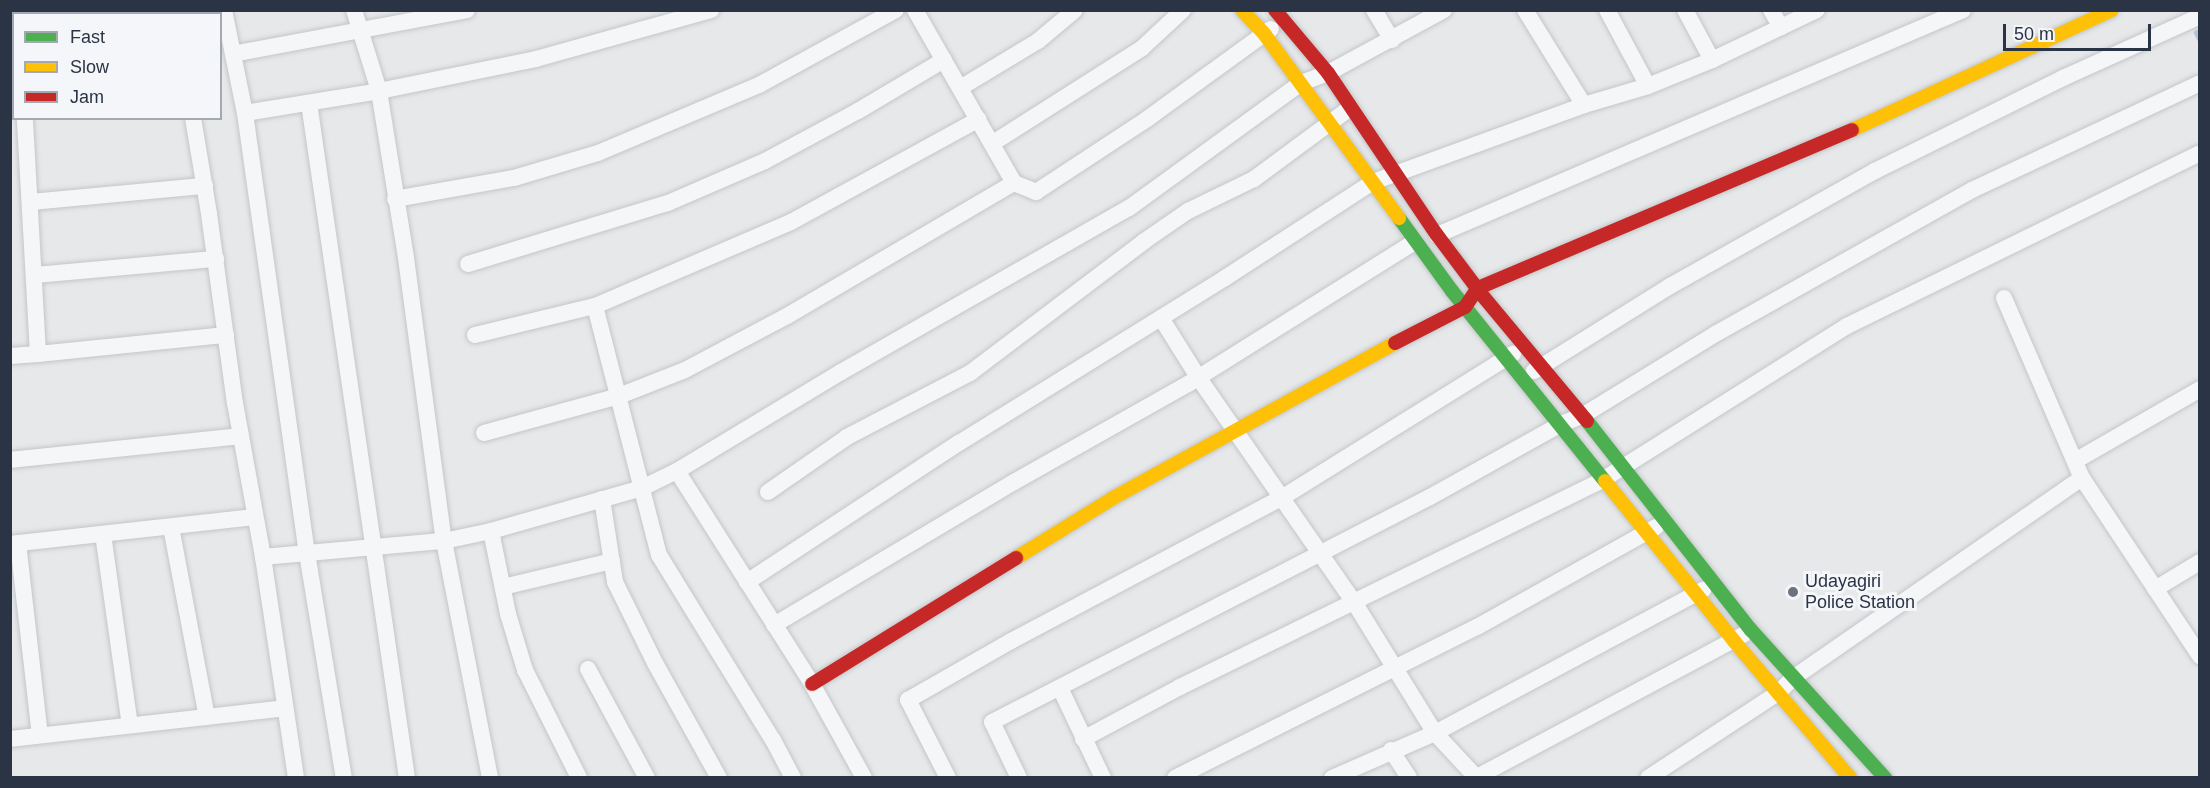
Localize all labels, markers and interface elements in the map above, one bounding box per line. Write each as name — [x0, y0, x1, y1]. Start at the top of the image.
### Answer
legend — [12, 12, 222, 120]
scale bar — [2006, 12, 2154, 50]
text: 50 m — [2014, 24, 2054, 44]
text: Fast — [70, 27, 105, 47]
text: Slow — [70, 57, 109, 77]
text: Jam — [70, 87, 104, 107]
place label: Udayagiri Police Station — [1805, 571, 1915, 614]
marker: Udayagiri Police Station — [1786, 585, 1800, 599]

